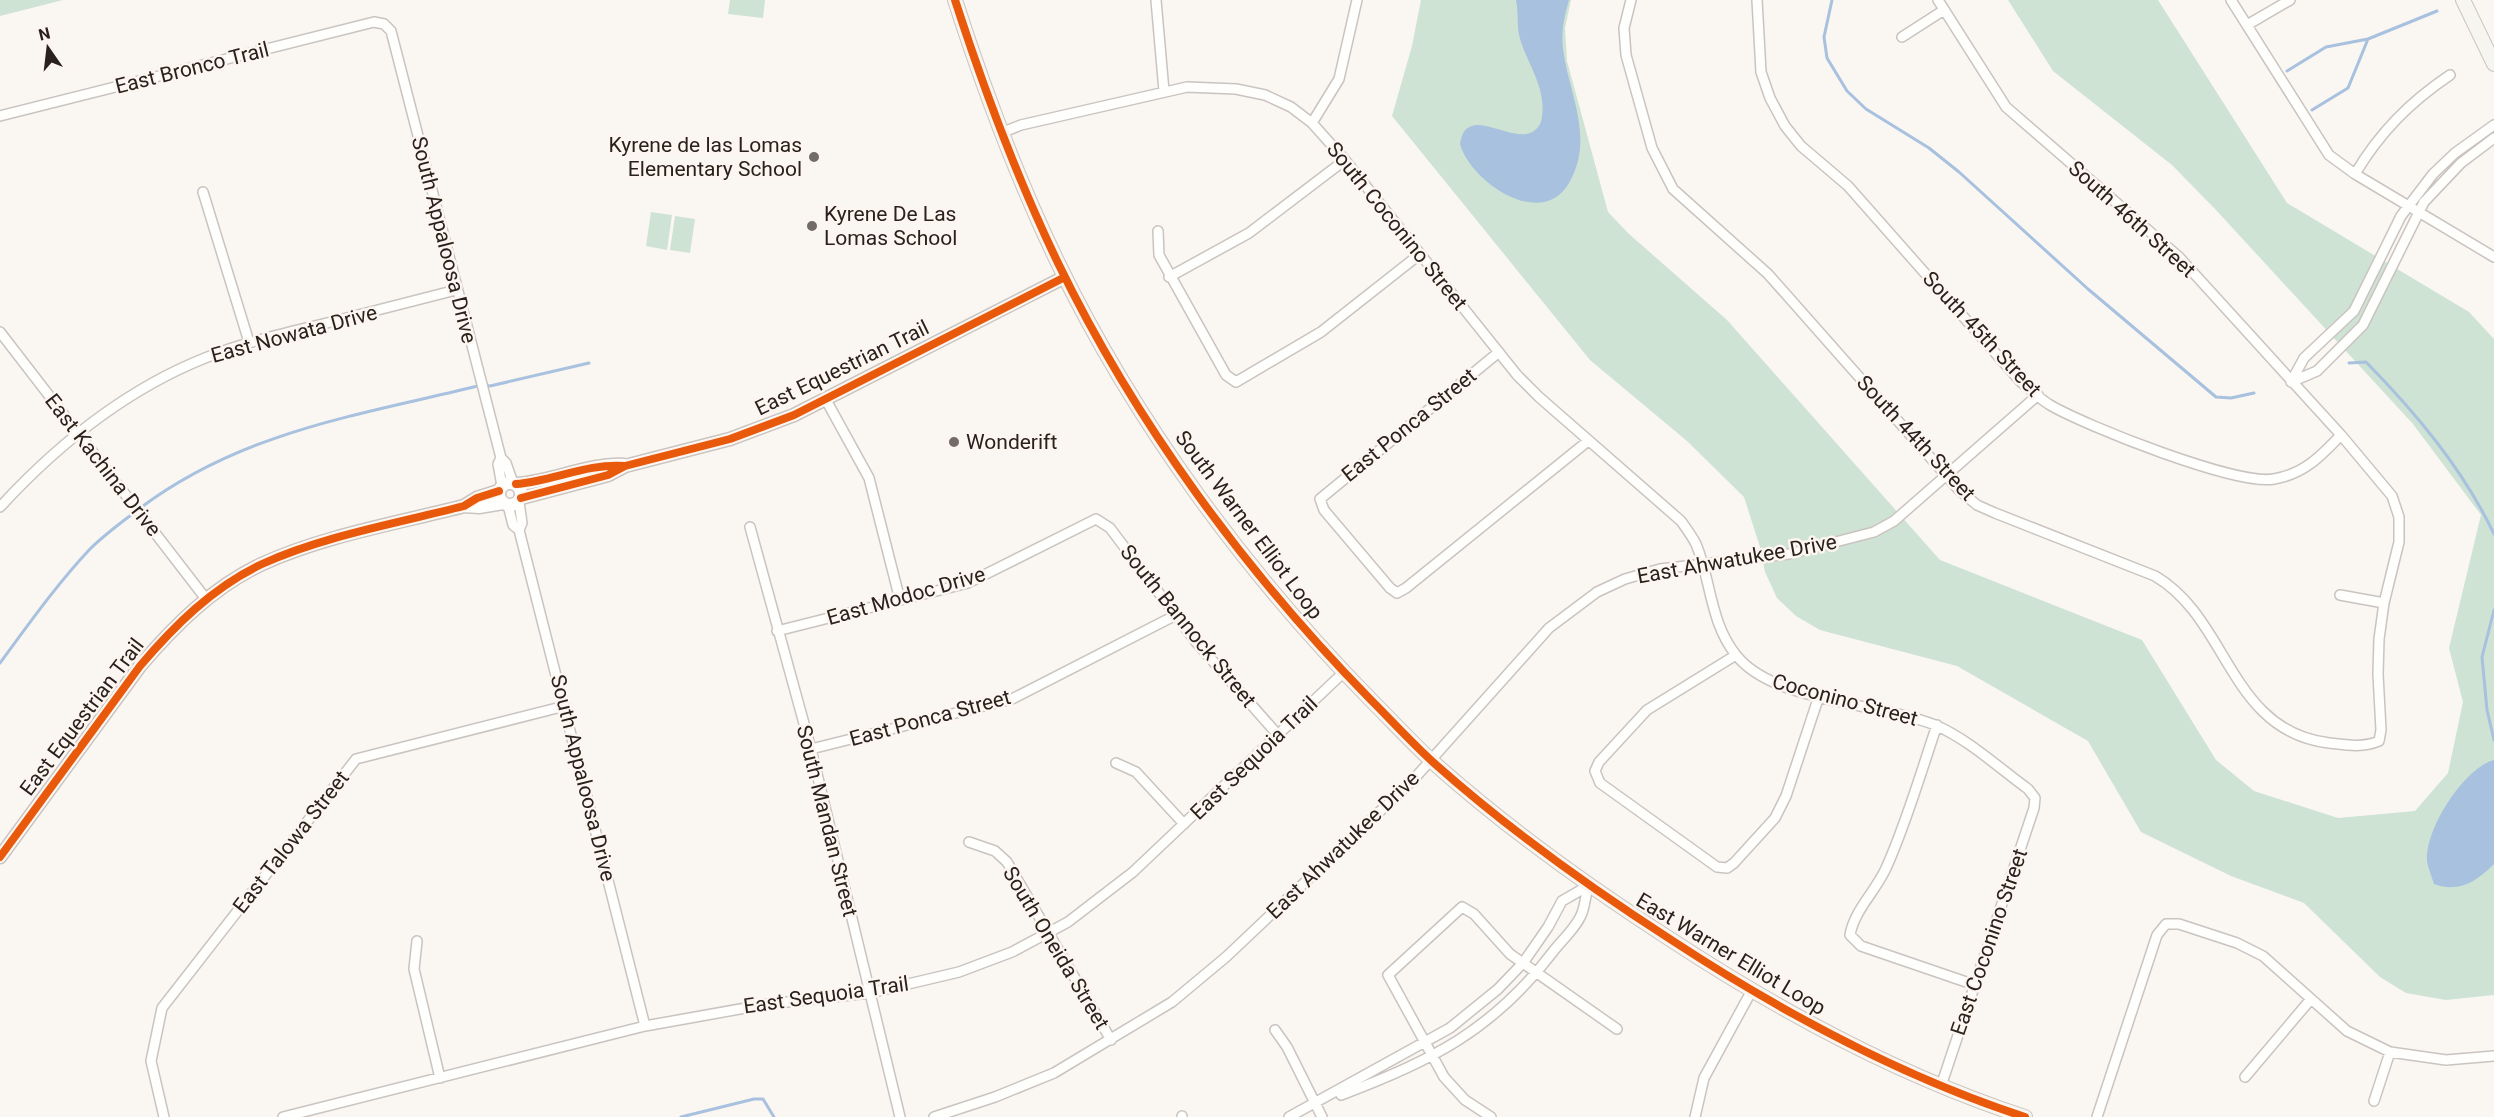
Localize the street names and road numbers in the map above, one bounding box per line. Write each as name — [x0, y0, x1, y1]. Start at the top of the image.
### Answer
street label: East Bronco Trail — [113, 37, 271, 99]
street label: South Appaloosa Drive — [407, 134, 481, 346]
street label: South Coconino Street — [1322, 137, 1472, 315]
street label: South 46th Street — [2064, 156, 2200, 282]
street label: South 45th Street — [1918, 266, 2046, 402]
street label: East Nowata Drive — [208, 300, 380, 368]
street label: East Equestrian Trail — [751, 315, 933, 421]
street label: East Ponca Street — [1337, 363, 1481, 487]
street label: South 44th Street — [1852, 370, 1980, 506]
street label: East Kachina Drive — [40, 389, 166, 541]
street label: South Warner Elliot Loop — [1170, 426, 1328, 624]
street label: East Ahwatukee Drive — [1635, 530, 1839, 588]
street label: South Bannock Street — [1115, 540, 1261, 712]
street label: East Modoc Drive — [824, 562, 988, 630]
street label: East Equestrian Trail — [15, 634, 149, 800]
street label: Coconino Street — [1770, 669, 1920, 731]
street label: South Appaloosa Drive — [546, 672, 620, 884]
street label: East Ponca Street — [847, 685, 1013, 751]
street label: East Sequoia Trail — [1186, 691, 1322, 825]
street label: South Mandan Street — [792, 723, 862, 919]
street label: East Talowa Street — [228, 766, 354, 918]
street label: East Ahwatukee Drive — [1262, 766, 1424, 924]
street label: East Coconino Street — [1946, 845, 2032, 1038]
street label: South Oneida Street — [998, 862, 1114, 1034]
street label: East Warner Elliot Loop — [1632, 888, 1830, 1020]
street label: East Sequoia Trail — [742, 972, 910, 1018]

